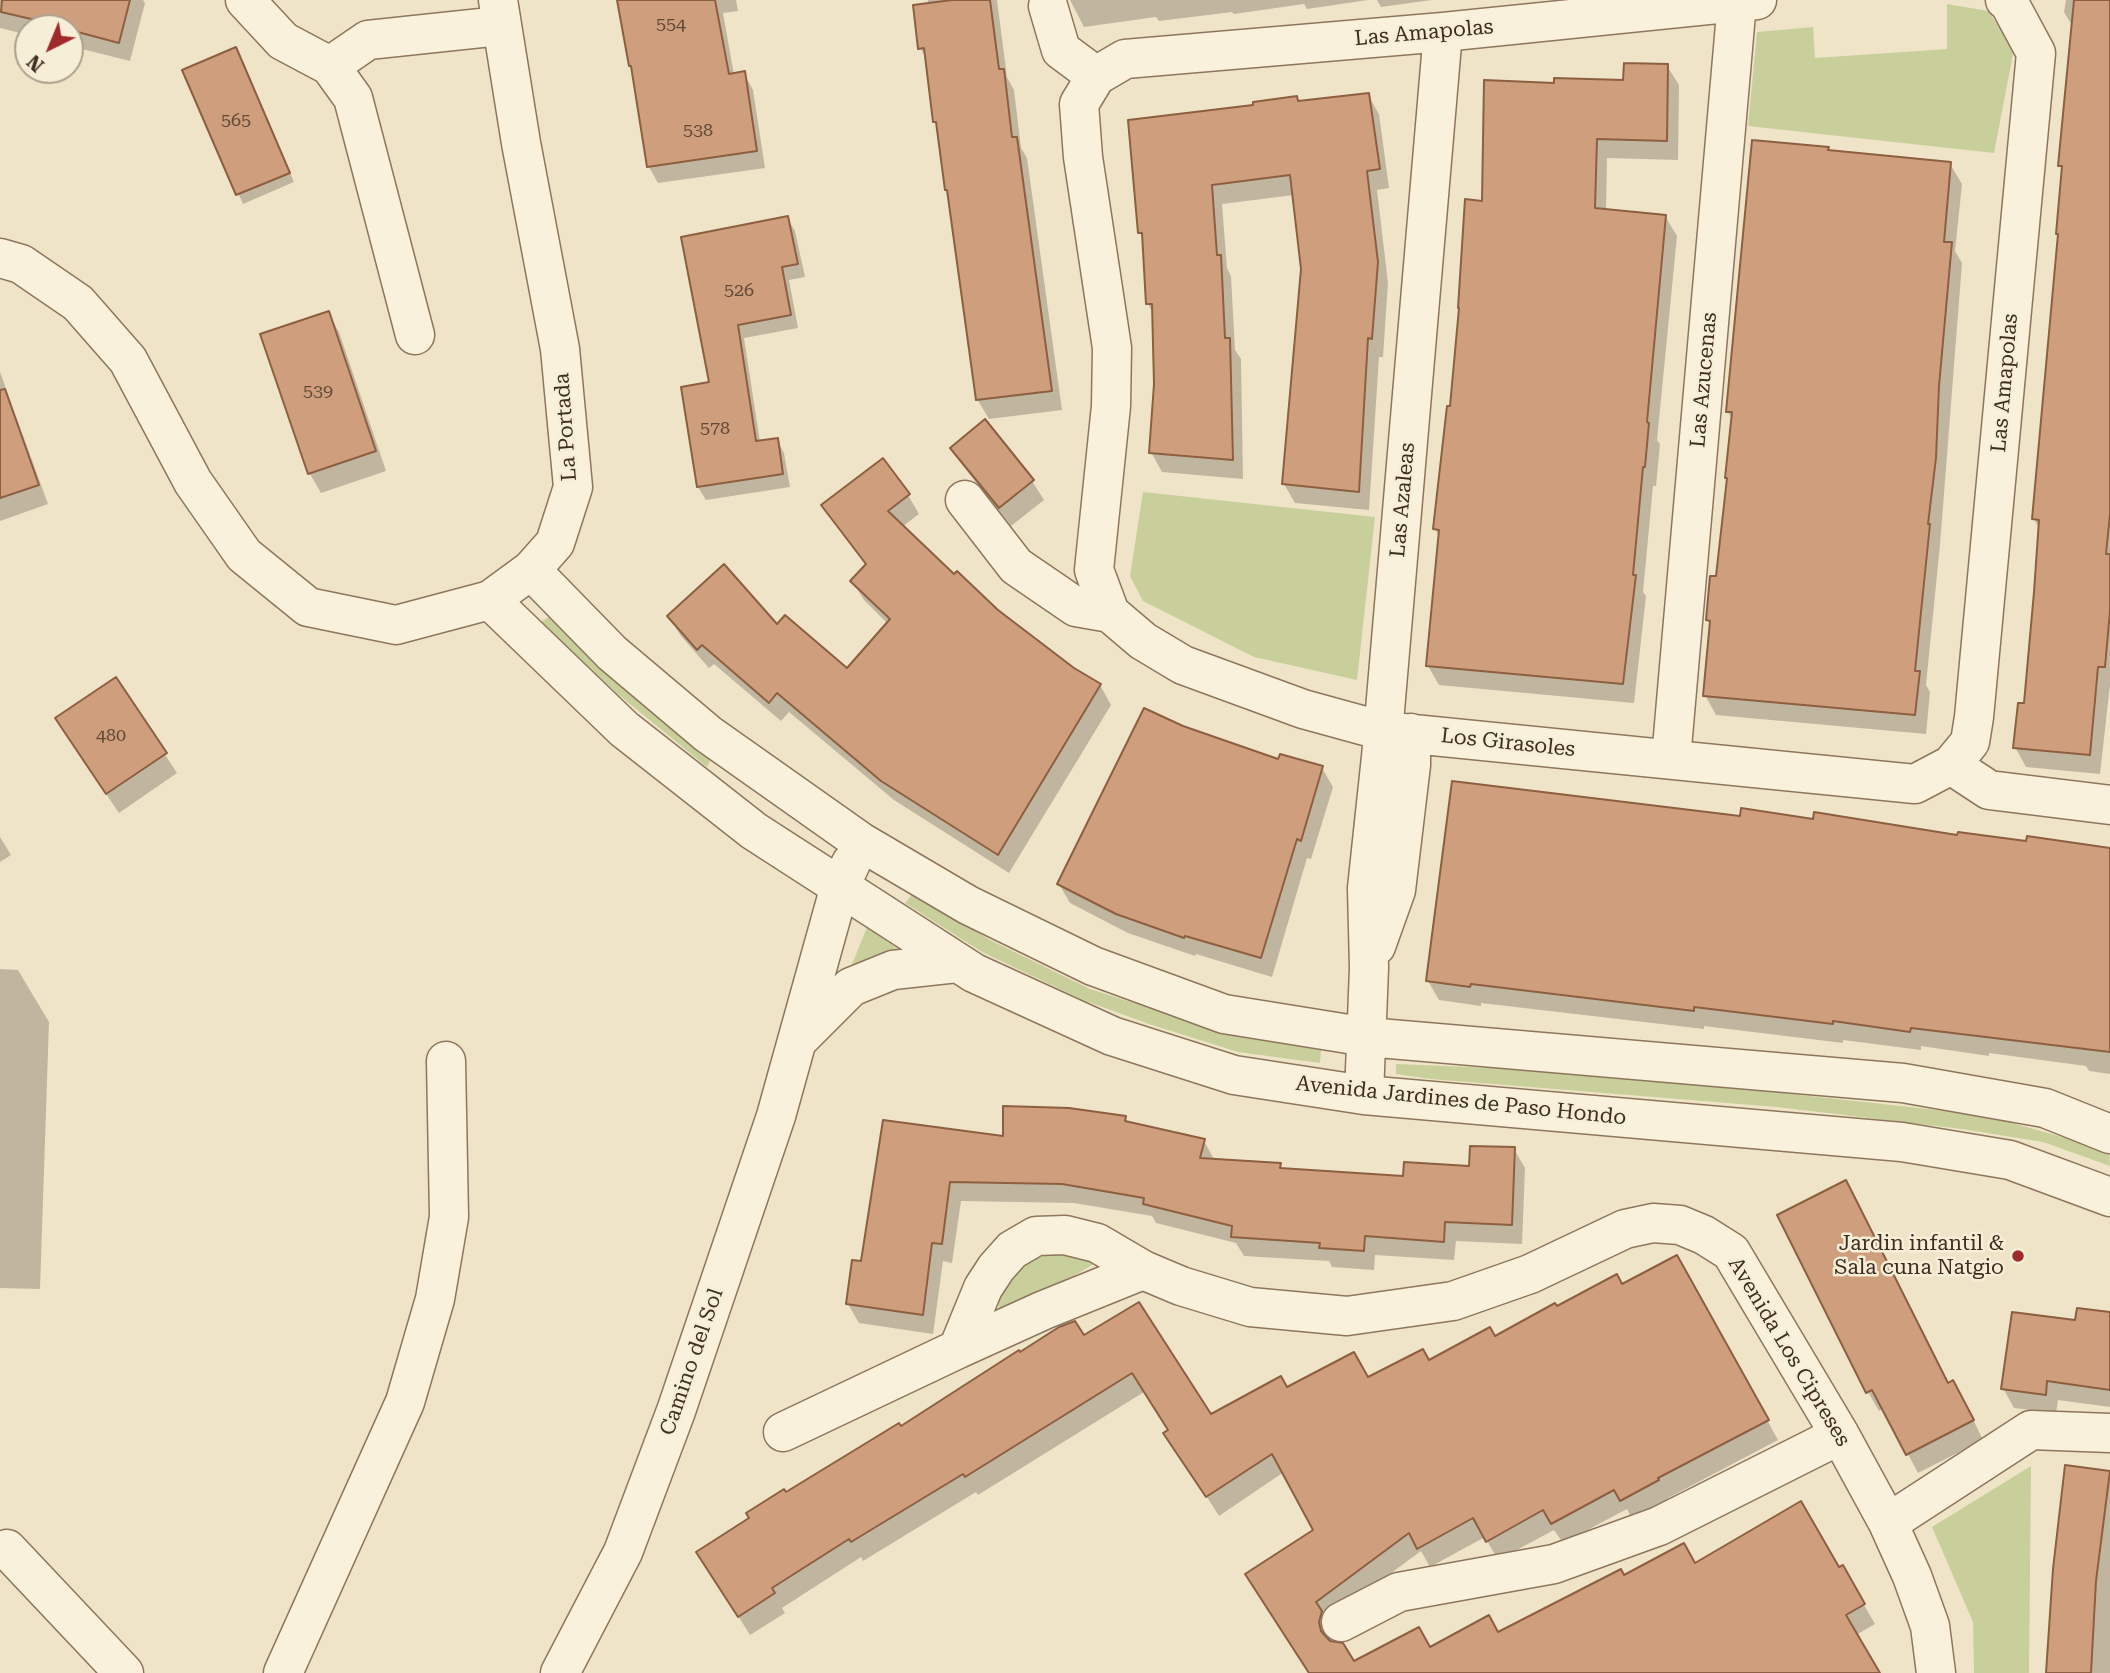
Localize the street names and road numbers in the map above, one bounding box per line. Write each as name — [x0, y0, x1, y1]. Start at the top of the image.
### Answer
street label: Las Amapolas — [1353, 14, 1495, 52]
street label: Las Azucenas — [1686, 311, 1722, 449]
street label: Las Amapolas — [1986, 312, 2024, 454]
street label: La Portada — [550, 372, 582, 482]
street label: Las Azaleas — [1385, 441, 1421, 559]
street label: Los Girasoles — [1440, 723, 1576, 763]
street label: Avenida Jardines de Paso Hondo — [1295, 1071, 1627, 1131]
street label: Avenida Los Cipreses — [1723, 1253, 1855, 1451]
street label: Camino del Sol — [655, 1285, 729, 1439]

